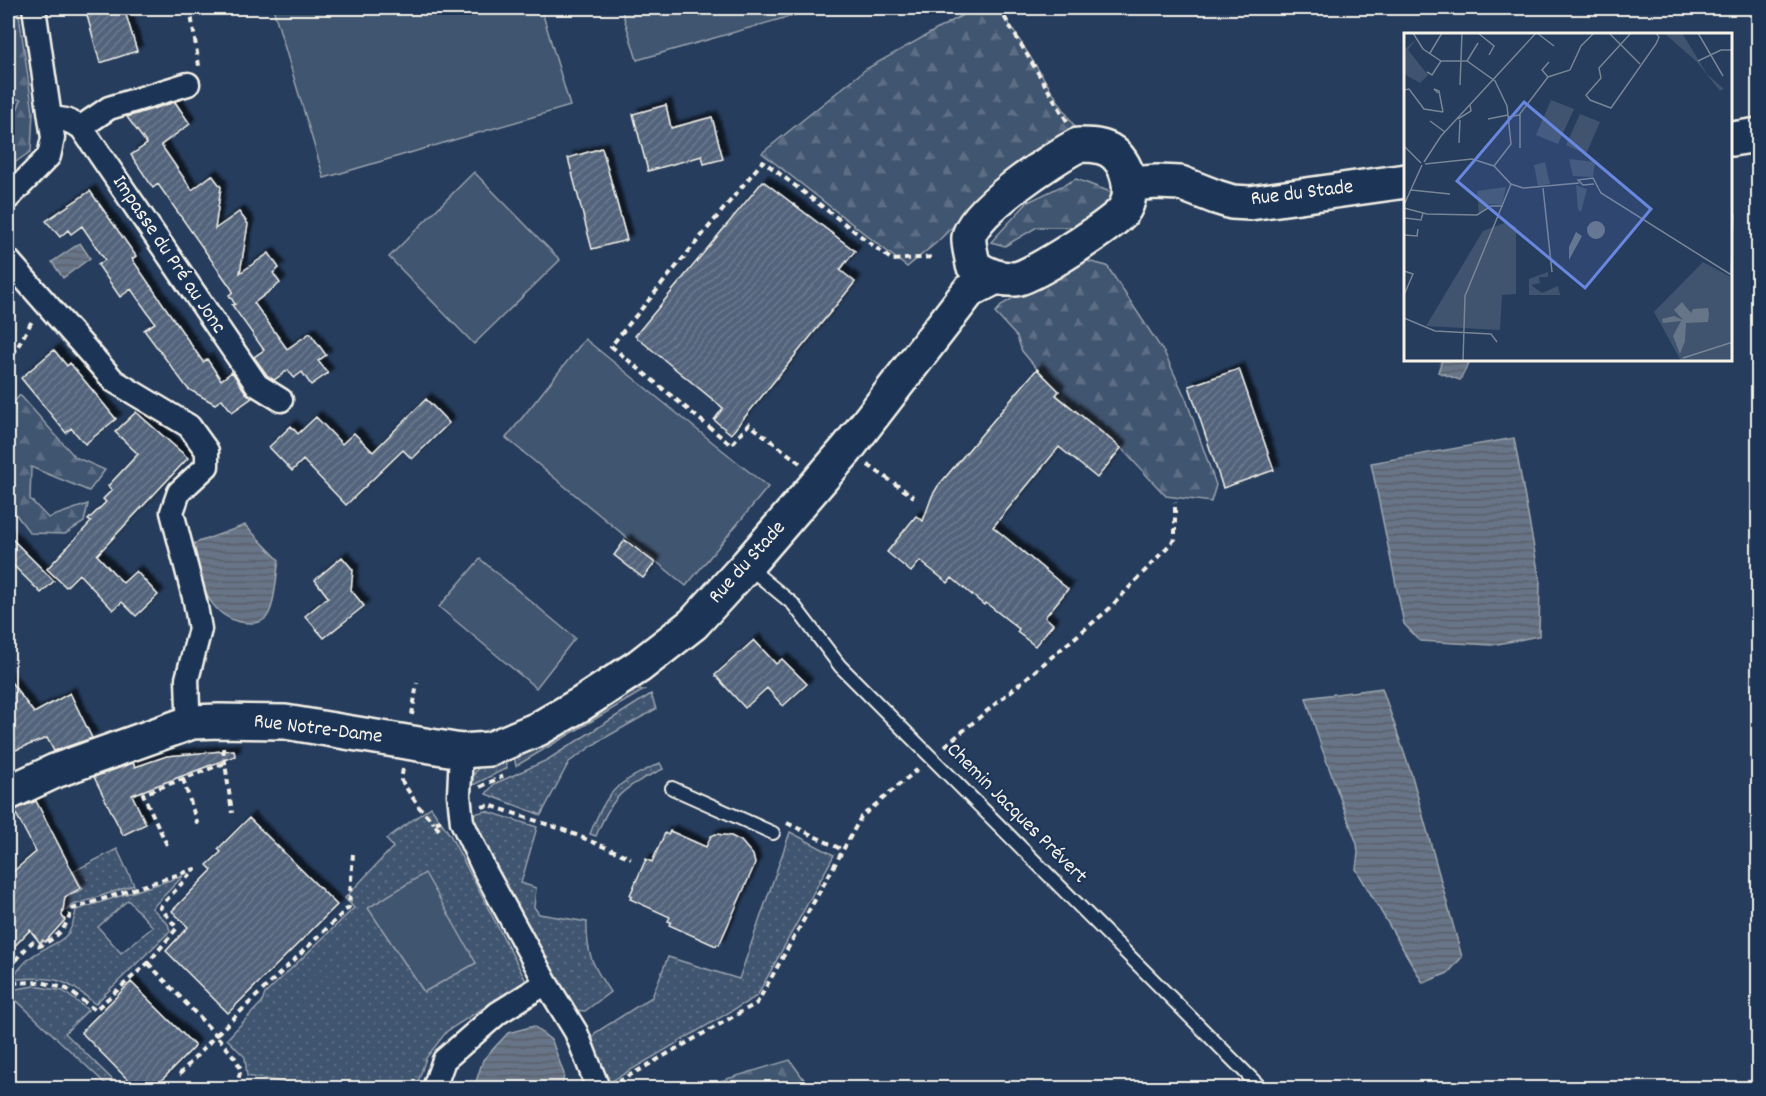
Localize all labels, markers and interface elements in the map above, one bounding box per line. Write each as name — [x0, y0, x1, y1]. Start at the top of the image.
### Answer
inset map — [1404, 33, 1733, 362]
street label: Impasse du Pré au Jonc — [104, 170, 232, 340]
street label: Rue du Stade — [1249, 173, 1355, 215]
street label: Rue du Stade — [702, 515, 794, 611]
street label: Rue Notre-Dame — [252, 707, 384, 753]
street label: Chemin Jacques Prévert — [939, 737, 1094, 892]

